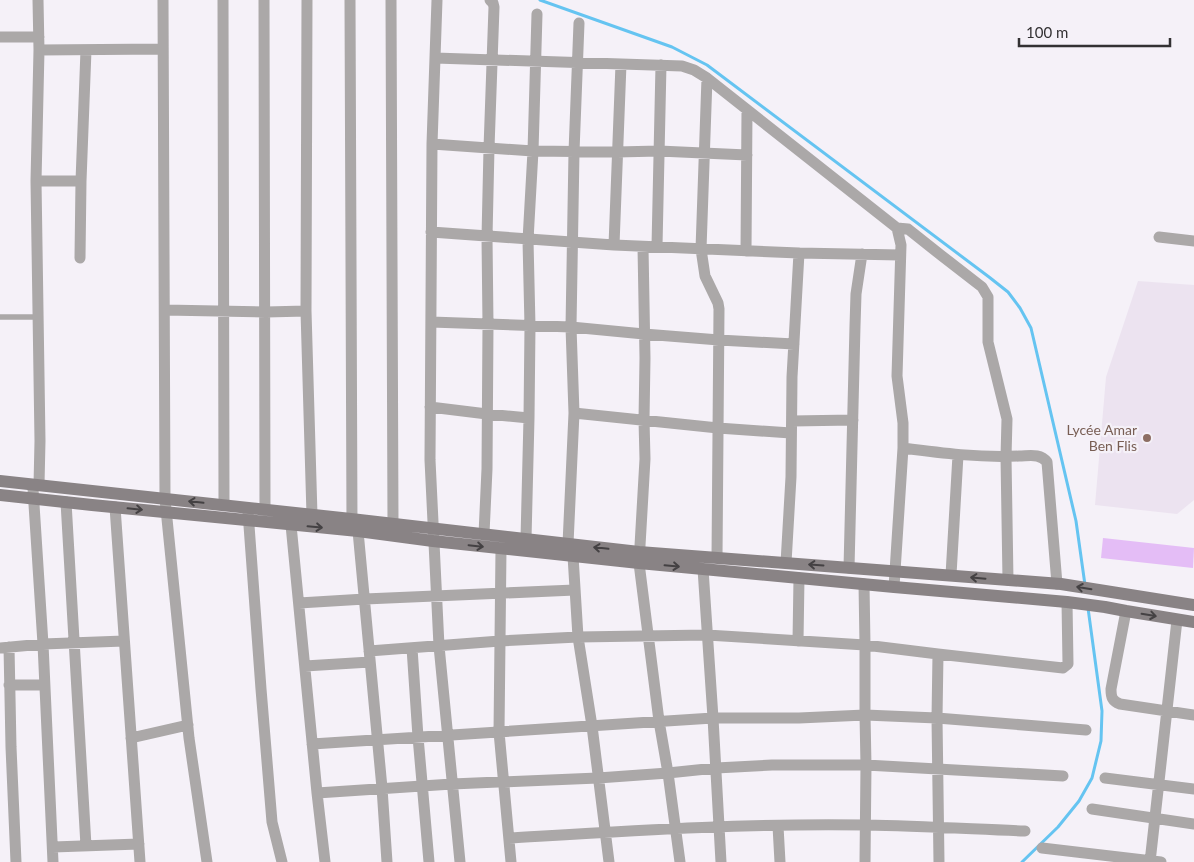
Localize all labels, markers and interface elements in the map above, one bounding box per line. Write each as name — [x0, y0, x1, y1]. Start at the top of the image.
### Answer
scale bar — [1019, 15, 1170, 47]
text: 100 m — [1026, 23, 1068, 41]
place label: Lycée Amar Ben Flis — [1067, 421, 1137, 454]
marker: Lycée Amar Ben Flis — [1141, 432, 1153, 444]
one-way arrow — [189, 497, 205, 507]
one-way arrow — [127, 505, 143, 514]
one-way arrow — [306, 522, 322, 532]
one-way arrow — [468, 541, 484, 551]
one-way arrow — [594, 543, 610, 552]
one-way arrow — [664, 561, 680, 571]
one-way arrow — [808, 561, 824, 570]
one-way arrow — [970, 573, 986, 582]
one-way arrow — [1076, 582, 1092, 592]
one-way arrow — [1141, 611, 1157, 621]

